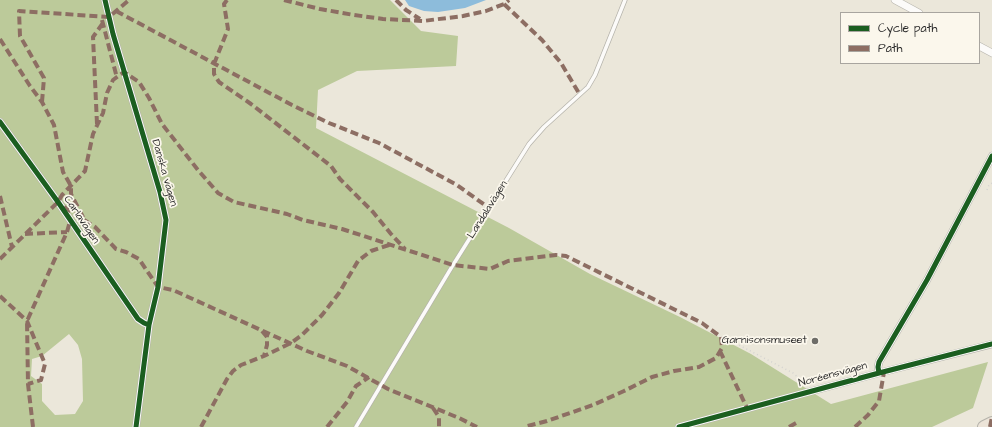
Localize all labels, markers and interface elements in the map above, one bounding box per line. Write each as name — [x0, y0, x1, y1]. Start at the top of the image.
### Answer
legend — [840, 12, 980, 64]
text: Cycle path — [878, 20, 937, 37]
text: Path — [878, 40, 903, 57]
street label: Danska vägen — [148, 138, 180, 208]
street label: Landalavägen — [465, 179, 511, 241]
street label: Carlavägen — [60, 193, 102, 247]
place label: Garnisonsmuseet — [722, 334, 807, 348]
marker: Garnisonsmuseet — [810, 336, 820, 346]
street label: Noréensvägen — [797, 360, 869, 390]

